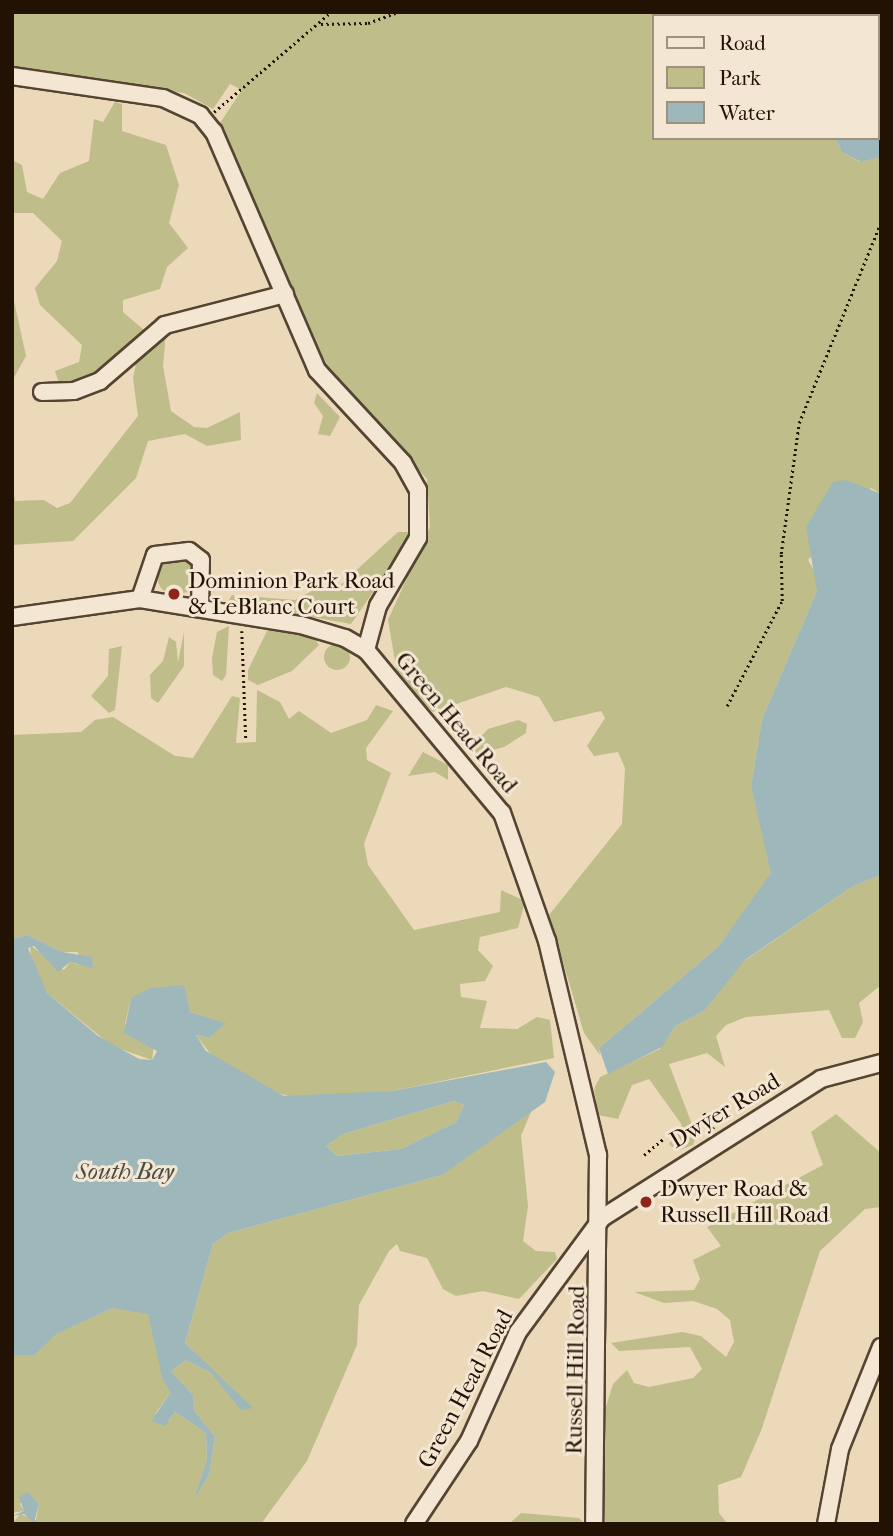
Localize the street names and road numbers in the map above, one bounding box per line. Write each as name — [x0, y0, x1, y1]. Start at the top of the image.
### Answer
street label: Green Head Road — [389, 647, 523, 799]
street label: Dwyer Road — [665, 1067, 785, 1155]
street label: Russell Hill Road — [561, 1285, 591, 1455]
street label: Green Head Road — [413, 1305, 519, 1473]

